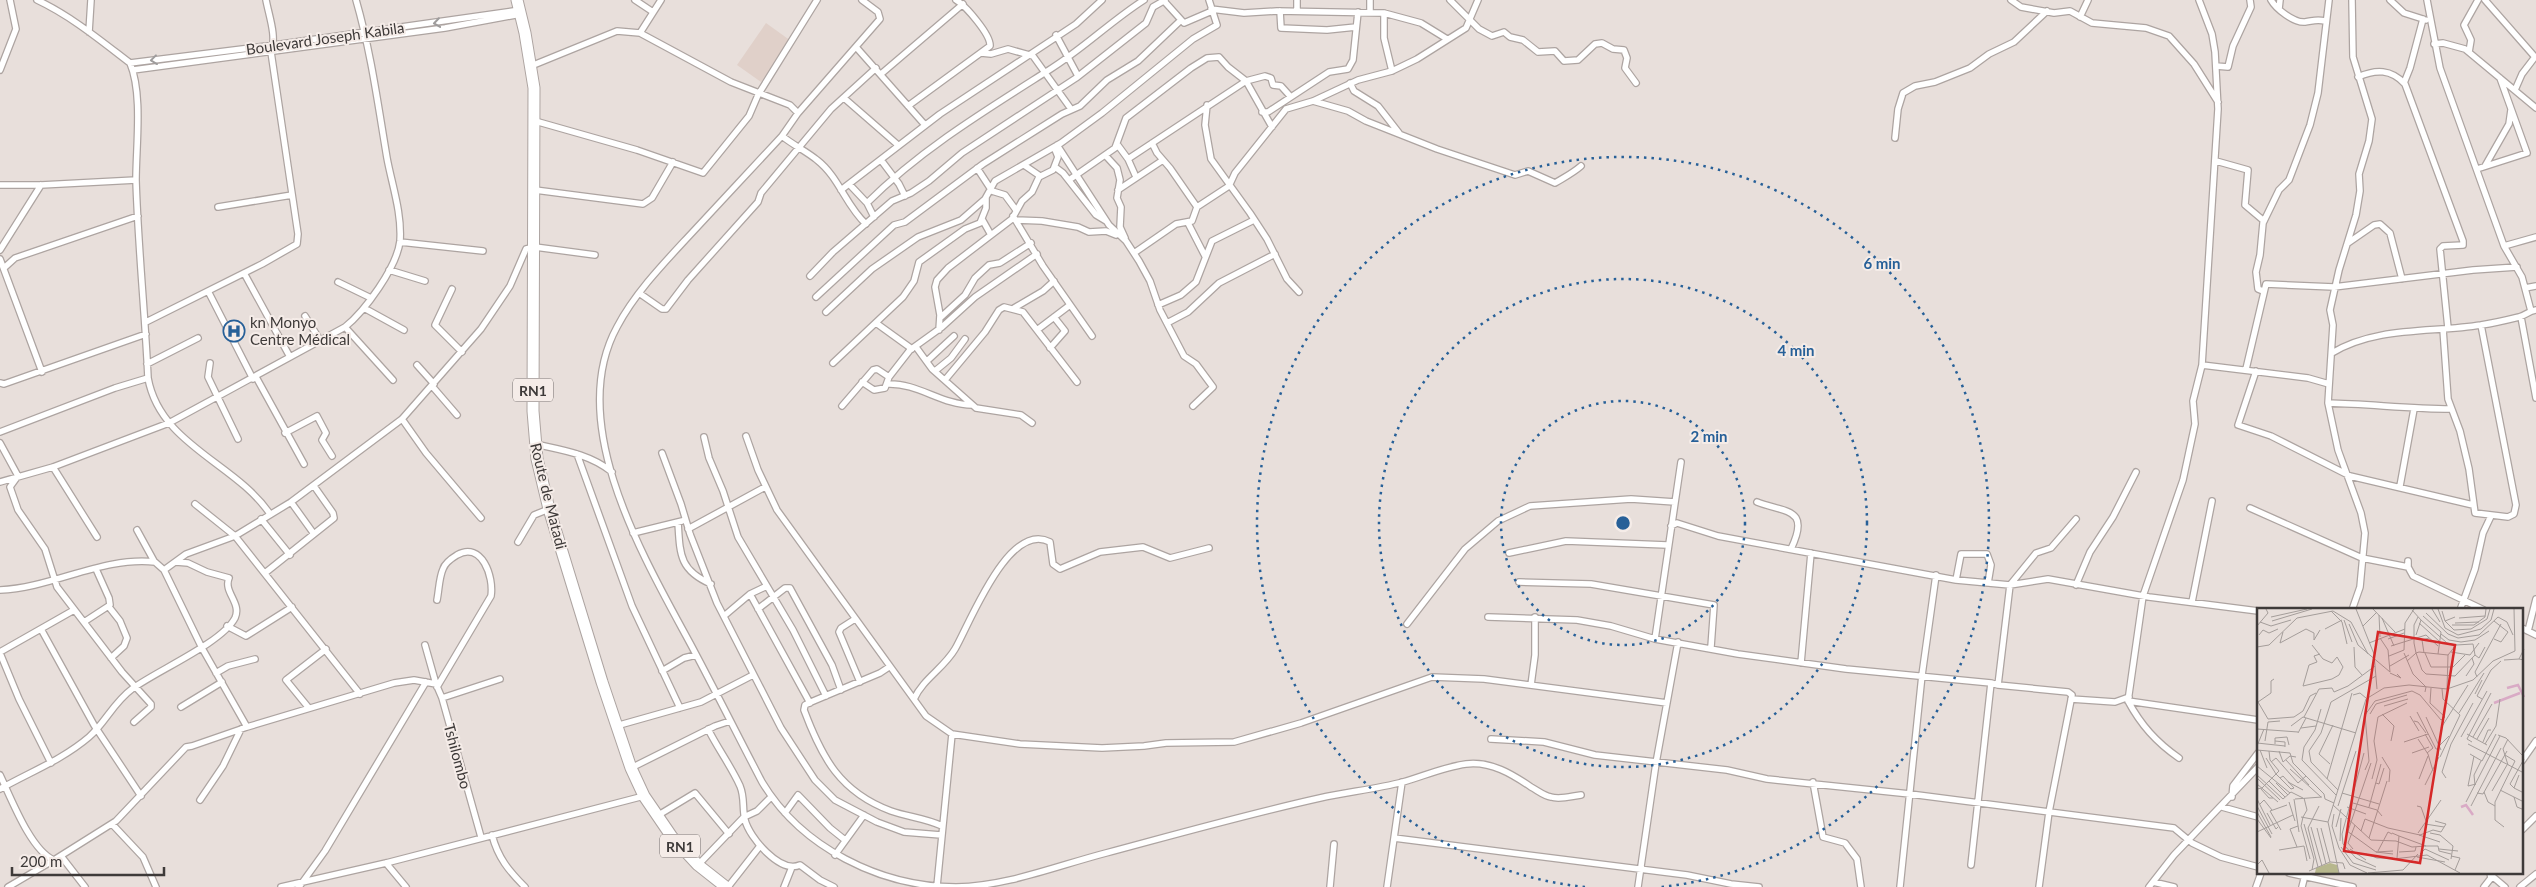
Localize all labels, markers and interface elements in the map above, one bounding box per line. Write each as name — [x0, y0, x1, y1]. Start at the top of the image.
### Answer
one-way arrow — [433, 17, 441, 27]
street label: Boulevard Joseph Kabila — [245, 18, 405, 58]
one-way arrow — [150, 54, 158, 65]
text: 6 min — [1863, 254, 1901, 272]
place label: kn Monyo Centre Médical — [250, 313, 350, 348]
hospital icon: kn Monyo Centre Médical — [222, 319, 246, 343]
text: 4 min — [1777, 341, 1815, 359]
road number: RN1 — [513, 378, 553, 402]
text: 2 min — [1690, 427, 1728, 445]
street label: Route de Matadi — [527, 441, 571, 551]
centre of rings — [1614, 514, 1632, 532]
inset map — [2257, 608, 2524, 874]
street label: Tshilombo — [441, 721, 475, 791]
road number: RN1 — [660, 834, 700, 858]
scale bar — [12, 844, 165, 876]
text: 200 m — [20, 852, 62, 870]

